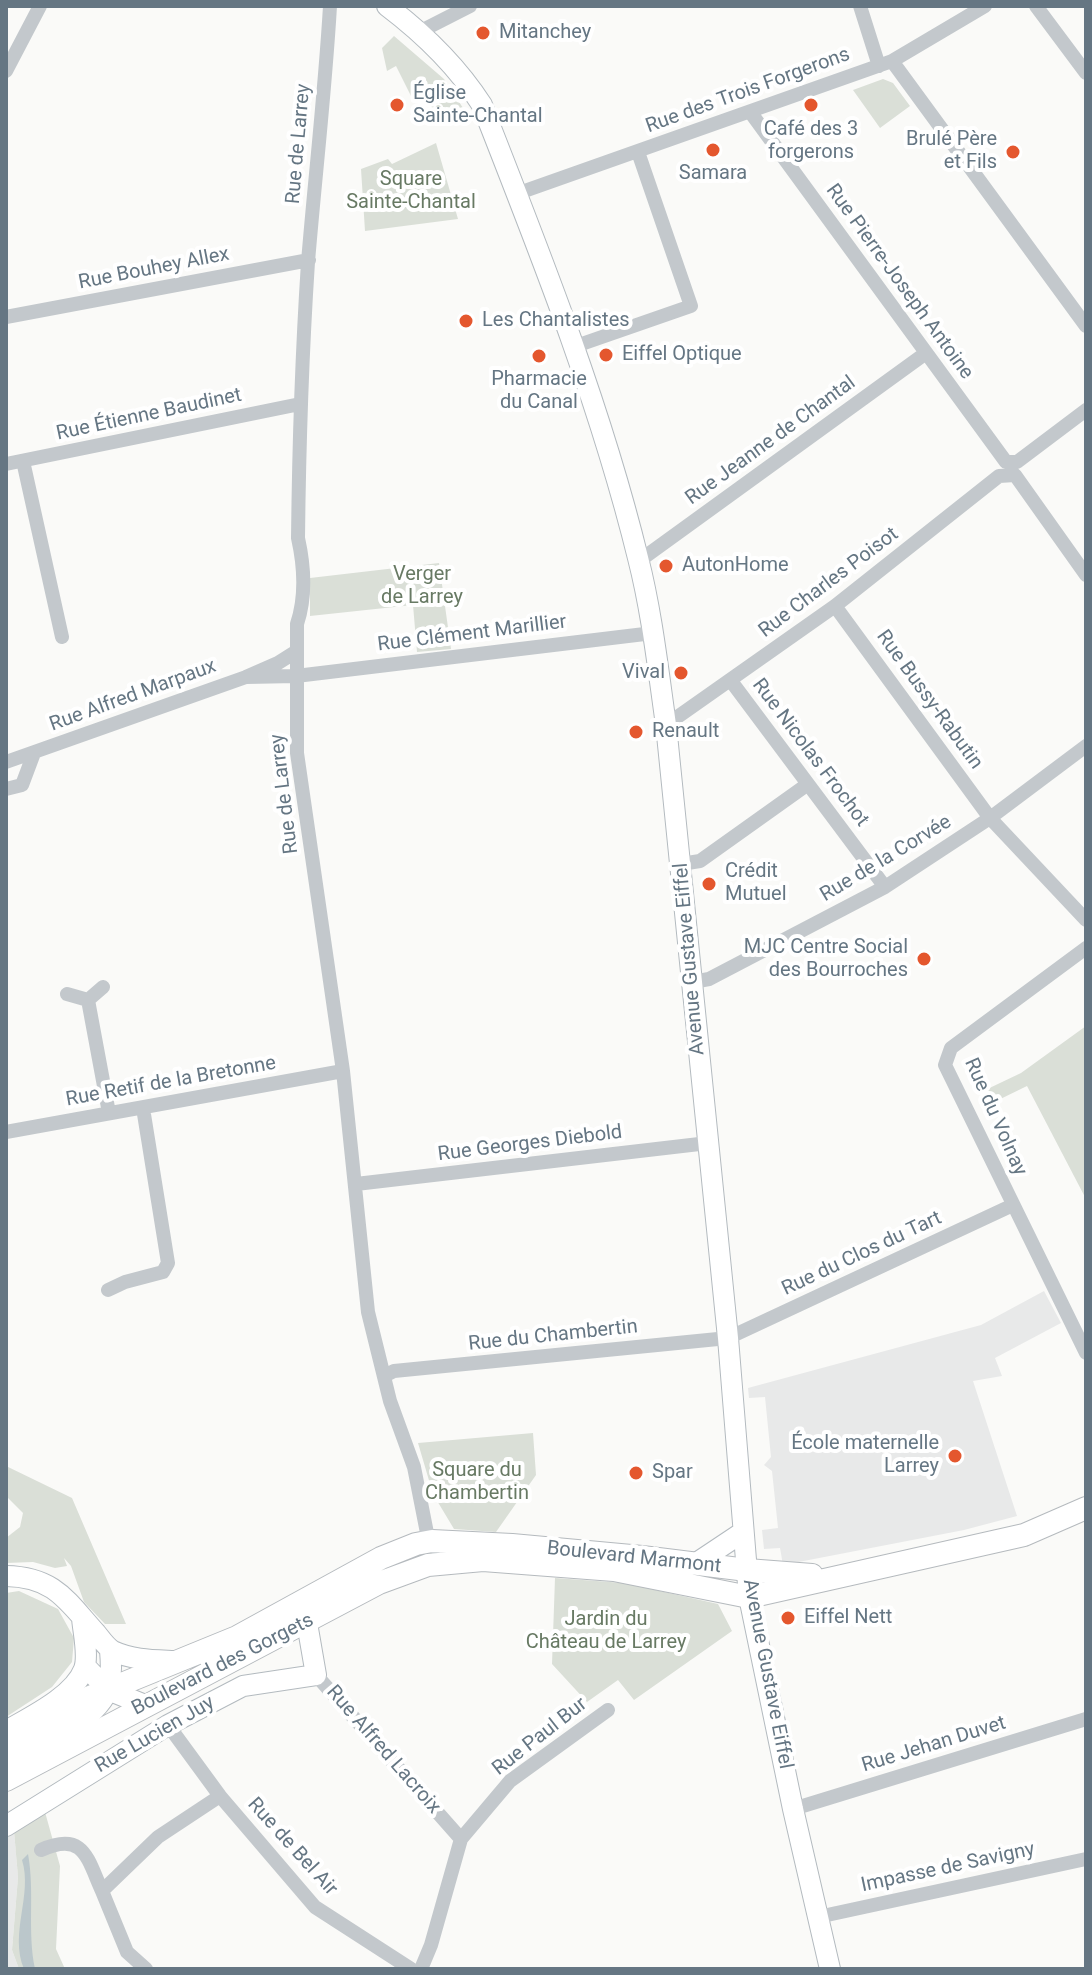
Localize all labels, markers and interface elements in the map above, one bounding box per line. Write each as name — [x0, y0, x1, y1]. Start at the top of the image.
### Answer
place label: Mitanchey — [499, 21, 591, 45]
marker: Mitanchey — [474, 24, 492, 42]
street label: Rue des Trois Forgerons — [643, 43, 853, 139]
place label: Église Sainte-Chantal — [413, 82, 543, 129]
street label: Rue de Larrey — [282, 83, 316, 205]
marker: Église Sainte-Chantal — [388, 96, 406, 114]
marker: Café des 3 forgerons — [802, 96, 820, 114]
place label: Café des 3 forgerons — [764, 118, 858, 165]
place label: Brulé Père et Fils — [906, 128, 997, 175]
marker: Samara — [704, 141, 722, 159]
marker: Brulé Père et Fils — [1004, 143, 1022, 161]
place label: Samara — [679, 162, 747, 186]
park label: Square Sainte-Chantal — [346, 168, 476, 215]
street label: Rue Pierre-Joseph Antoine — [820, 180, 978, 384]
street label: Rue Bouhey Allex — [77, 243, 231, 295]
place label: Les Chantalistes — [482, 309, 630, 333]
marker: Les Chantalistes — [457, 312, 475, 330]
place label: Eiffel Optique — [622, 343, 742, 367]
marker: Eiffel Optique — [597, 346, 615, 364]
marker: Pharmacie du Canal — [530, 347, 548, 365]
place label: Pharmacie du Canal — [491, 368, 587, 415]
street label: Rue Jeanne de Chantal — [681, 371, 861, 511]
street label: Rue Étienne Baudinet — [54, 384, 244, 446]
street label: Rue Charles Poisot — [755, 523, 903, 643]
place label: AutonHome — [682, 554, 789, 578]
marker: AutonHome — [657, 557, 675, 575]
park label: Verger de Larrey — [381, 563, 463, 610]
street label: Rue Clément Marillier — [376, 611, 568, 657]
street label: Rue Bussy-Rabutin — [871, 626, 987, 774]
street label: Rue Alfred Marpaux — [46, 655, 220, 737]
place label: Vival — [622, 661, 665, 685]
marker: Vival — [672, 664, 690, 682]
street label: Rue Nicolas Frochot — [747, 674, 873, 832]
place label: Renault — [652, 720, 719, 744]
marker: Renault — [627, 723, 645, 741]
street label: Rue de Larrey — [266, 733, 304, 855]
street label: Rue de la Corvée — [816, 810, 956, 908]
place label: Crédit Mutuel — [725, 860, 787, 907]
street label: Avenue Gustave Eiffel — [670, 862, 710, 1056]
marker: Crédit Mutuel — [700, 875, 718, 893]
place label: MJC Centre Social des Bourroches — [744, 936, 908, 983]
marker: MJC Centre Social des Bourroches — [915, 950, 933, 968]
street label: Rue Retif de la Bretonne — [64, 1052, 278, 1112]
street label: Rue du Volnay — [958, 1055, 1032, 1179]
street label: Rue Georges Diebold — [436, 1121, 624, 1167]
street label: Rue du Clos du Tart — [778, 1206, 946, 1302]
street label: Rue du Chambertin — [467, 1315, 639, 1357]
place label: École maternelle Larrey — [791, 1432, 939, 1479]
marker: École maternelle Larrey — [946, 1447, 964, 1465]
park label: Square du Chambertin — [425, 1459, 529, 1506]
place label: Spar — [652, 1461, 693, 1485]
marker: Spar — [627, 1464, 645, 1482]
street label: Boulevard Marmont — [546, 1537, 722, 1579]
street label: Avenue Gustave Eiffel — [737, 1577, 797, 1771]
place label: Eiffel Nett — [804, 1606, 892, 1630]
park label: Jardin du Château de Larrey — [526, 1608, 686, 1655]
street label: Boulevard des Gorgets — [128, 1609, 318, 1721]
marker: Eiffel Nett — [779, 1609, 797, 1627]
street label: Rue Alfred Lacroix — [321, 1681, 445, 1819]
street label: Rue Lucien Juy — [91, 1691, 219, 1779]
street label: Rue Paul Bur — [488, 1693, 592, 1781]
street label: Rue Jehan Duvet — [859, 1712, 1009, 1778]
street label: Rue de Bel Air — [242, 1793, 342, 1901]
street label: Impasse de Savigny — [859, 1838, 1037, 1898]

